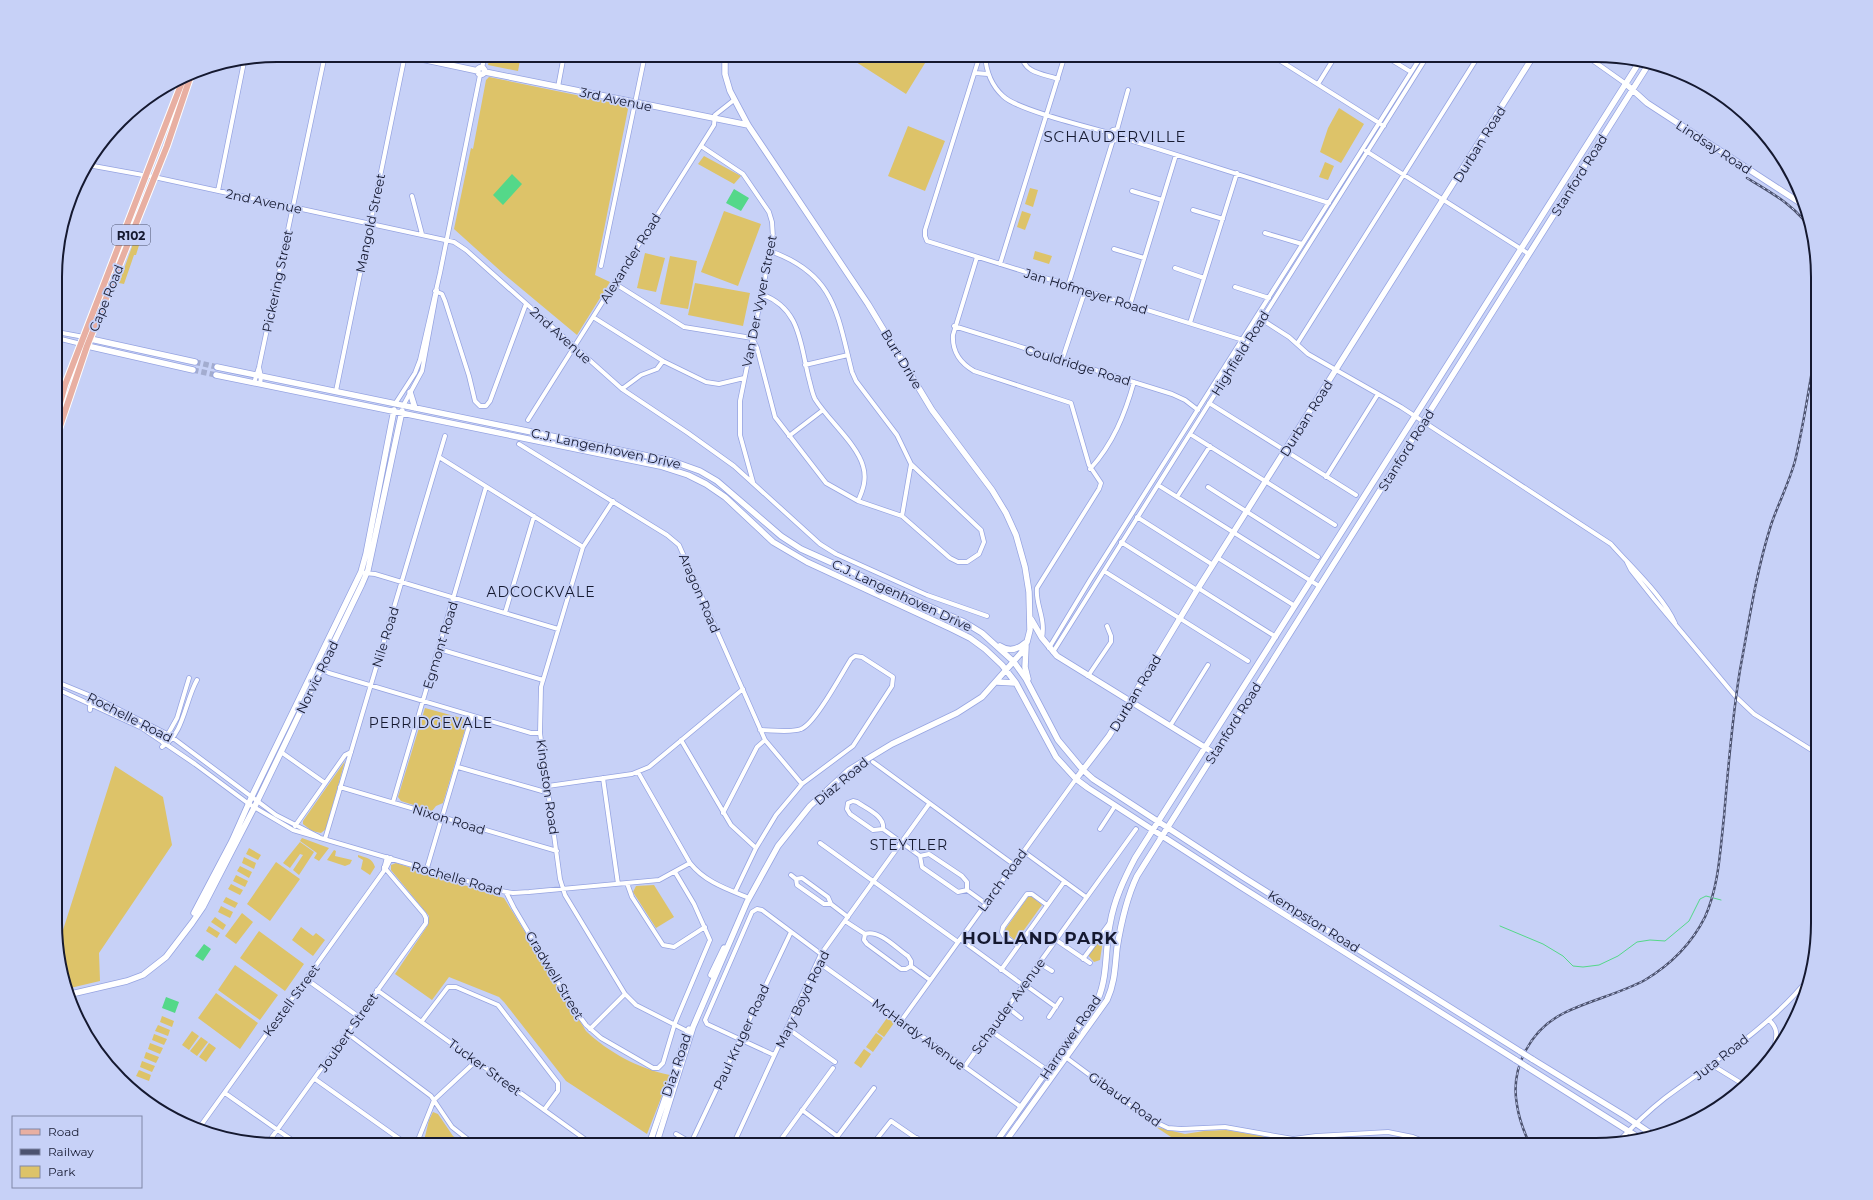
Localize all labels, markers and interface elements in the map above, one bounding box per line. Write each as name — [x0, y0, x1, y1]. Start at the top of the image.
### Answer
street label: 3rd Avenue — [578, 84, 654, 115]
street label: Durban Road — [1449, 103, 1509, 185]
street label: Lindsay Road — [1673, 117, 1755, 177]
district label: SCHAUDERVILLE — [1043, 127, 1187, 146]
street label: Stanford Road — [1548, 131, 1610, 219]
street label: Mangold Street — [352, 172, 388, 274]
street label: 2nd Avenue — [224, 185, 304, 217]
street label: Alexander Road — [596, 210, 664, 306]
road number: R102 — [112, 225, 150, 245]
street label: Pickering Street — [258, 228, 296, 334]
street label: Van Der Vyver Street — [738, 234, 780, 368]
street label: Cape Road — [85, 262, 127, 334]
street label: Jan Hofmeyer Road — [1021, 264, 1150, 317]
street label: 2nd Avenue — [527, 303, 595, 367]
street label: Highfield Road — [1207, 308, 1273, 398]
street label: Burt Drive — [878, 326, 926, 392]
street label: Couldridge Road — [1023, 341, 1133, 389]
street label: Durban Road — [1276, 377, 1336, 459]
street label: Stanford Road — [1375, 406, 1437, 494]
street label: C.J. Langenhoven Drive — [530, 424, 683, 472]
street label: Aragon Road — [676, 551, 724, 635]
street label: C.J. Langenhoven Drive — [829, 555, 975, 635]
district label: ADCOCKVALE — [486, 583, 596, 601]
street label: Egmont Road — [419, 599, 461, 691]
street label: Nile Road — [368, 605, 402, 669]
street label: Norvic Road — [292, 638, 342, 716]
street label: Durban Road — [1106, 651, 1164, 735]
street label: Stanford Road — [1202, 679, 1264, 767]
street label: Rochelle Road — [85, 689, 175, 745]
district label: PERRIDGEVALE — [369, 714, 493, 732]
street label: Kingston Road — [533, 738, 563, 836]
street label: Diaz Road — [811, 754, 871, 808]
street label: Nixon Road — [411, 800, 487, 838]
district label: STEYTLER — [870, 836, 948, 854]
street label: Larch Road — [974, 845, 1030, 915]
street label: Rochelle Road — [410, 857, 504, 899]
street label: Kempston Road — [1265, 886, 1363, 956]
street label: Gradwell Street — [522, 928, 588, 1022]
district label: HOLLAND PARK — [962, 928, 1118, 948]
street label: Mary Boyd Road — [771, 948, 833, 1050]
street label: Schauder Avenue — [968, 955, 1048, 1057]
street label: Kestell Street — [259, 961, 323, 1039]
street label: Paul Kruger Road — [709, 982, 773, 1092]
street label: Joubert Street — [314, 989, 381, 1076]
street label: Harrower Road — [1036, 992, 1104, 1082]
street label: McHardy Avenue — [869, 995, 969, 1073]
street label: Diaz Road — [658, 1031, 694, 1099]
street label: Juta Road — [1690, 1031, 1752, 1084]
street label: Tucker Street — [445, 1035, 525, 1099]
street label: Gibaud Road — [1086, 1068, 1164, 1130]
legend — [12, 1116, 142, 1188]
text: Road — [48, 1124, 79, 1139]
text: Railway — [48, 1144, 94, 1159]
text: Park — [48, 1164, 76, 1179]

